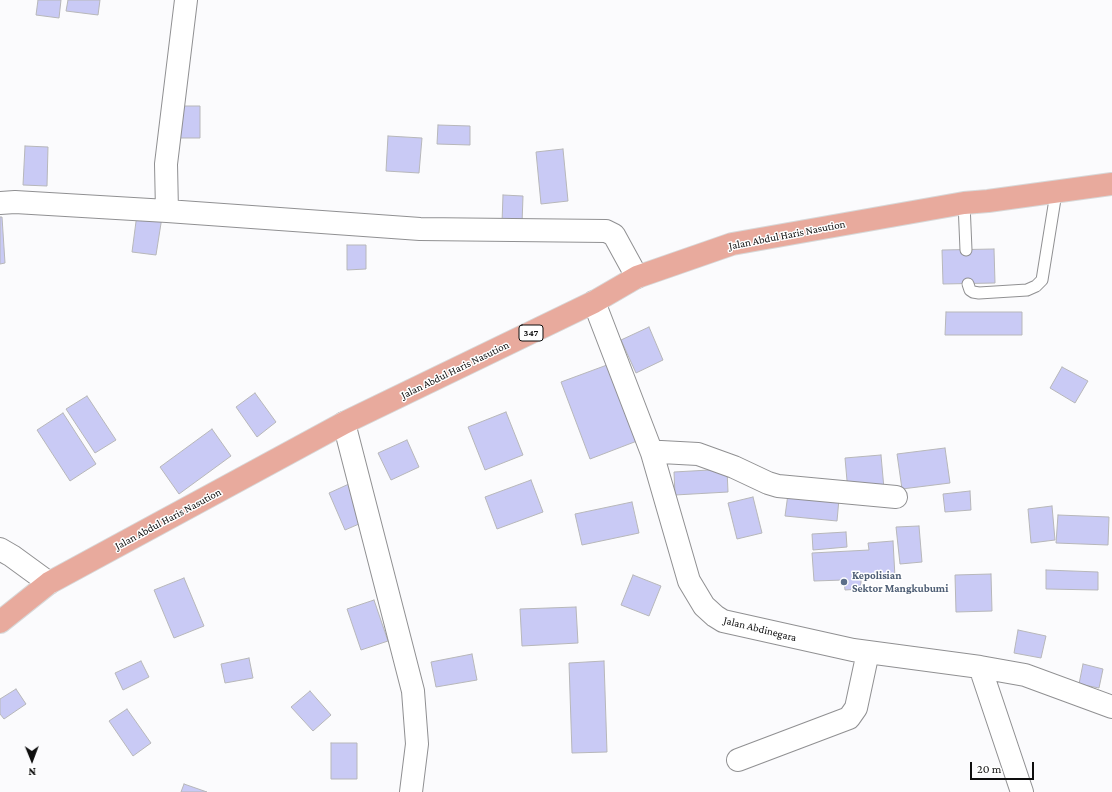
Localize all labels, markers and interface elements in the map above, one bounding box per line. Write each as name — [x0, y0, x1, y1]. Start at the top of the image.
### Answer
street label: Jalan Abdul Haris Nasution — [728, 217, 846, 253]
road number: 347 — [519, 325, 543, 341]
street label: Jalan Abdul Haris Nasution — [399, 338, 511, 402]
street label: Jalan Abdul Haris Nasution — [113, 485, 223, 553]
place label: Kepolisian Sektor Mangkubumi — [852, 569, 948, 595]
marker: Kepolisian Sektor Mangkubumi — [839, 577, 849, 587]
street label: Jalan Abdinegara — [722, 614, 798, 644]
north arrow — [12, 740, 52, 780]
scale bar — [972, 754, 1036, 780]
text: 20 m — [977, 762, 1001, 776]
text: N — [28, 766, 36, 778]

